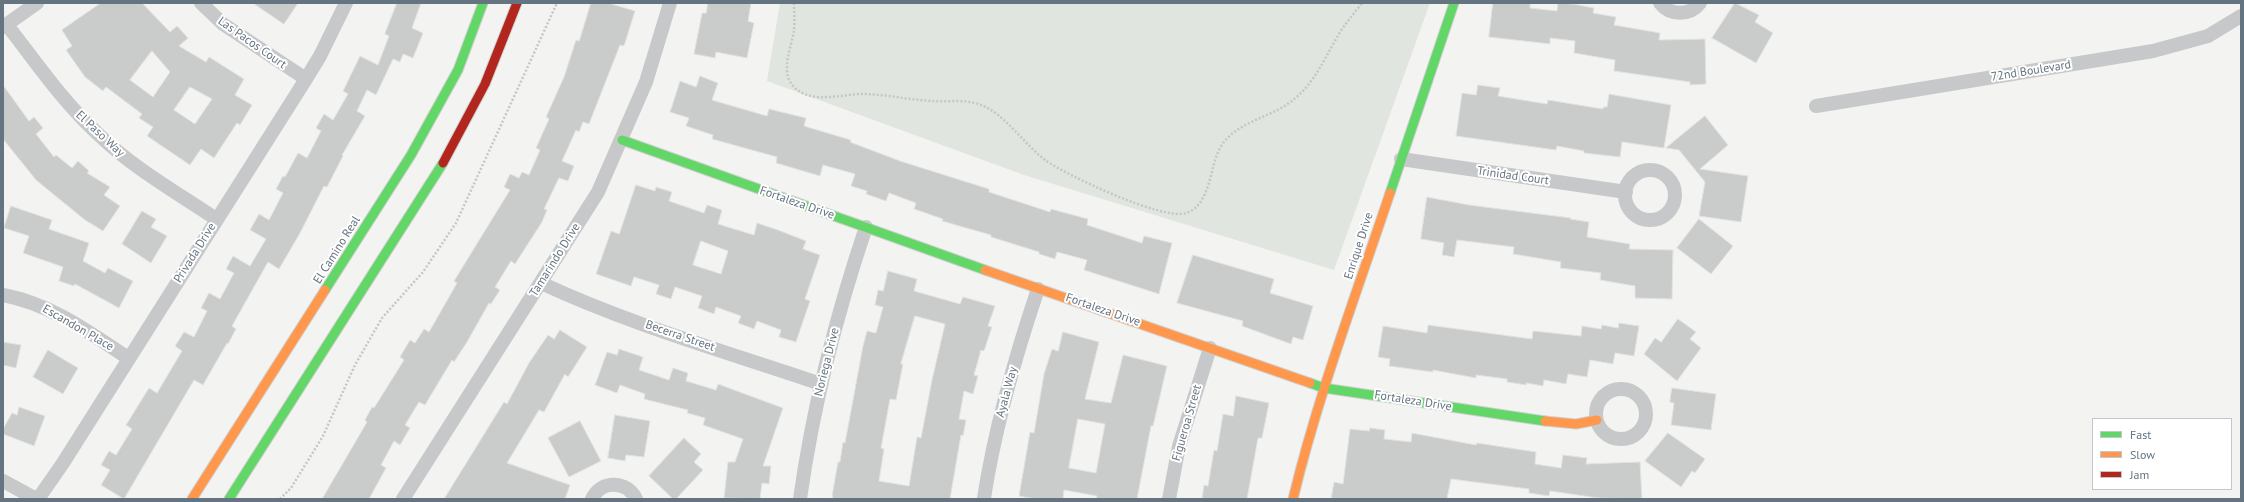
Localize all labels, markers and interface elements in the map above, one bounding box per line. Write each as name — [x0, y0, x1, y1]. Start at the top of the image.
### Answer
street label: Las Pacos Court — [215, 14, 289, 72]
street label: 72nd Boulevard — [1990, 58, 2072, 84]
street label: El Paso Way — [73, 108, 127, 160]
street label: Trinidad Court — [1476, 164, 1550, 188]
street label: Fortaleza Drive — [758, 183, 836, 223]
street label: Enrique Drive — [1341, 211, 1377, 281]
street label: El Camino Real — [310, 214, 364, 286]
street label: Privada Drive — [171, 220, 219, 286]
street label: Tamarindo Drive — [527, 221, 583, 299]
street label: Fortaleza Drive — [1064, 290, 1142, 330]
street label: Escandon Place — [40, 302, 116, 354]
street label: Becerra Street — [644, 317, 716, 355]
street label: Noriega Drive — [812, 326, 842, 398]
street label: Ayala Way — [993, 365, 1021, 419]
street label: Figueroa Street — [1169, 383, 1205, 463]
street label: Fortaleza Drive — [1373, 388, 1453, 414]
legend — [2092, 418, 2232, 490]
text: Fast — [2130, 427, 2151, 442]
text: Slow — [2130, 447, 2155, 462]
text: Jam — [2130, 467, 2149, 482]

